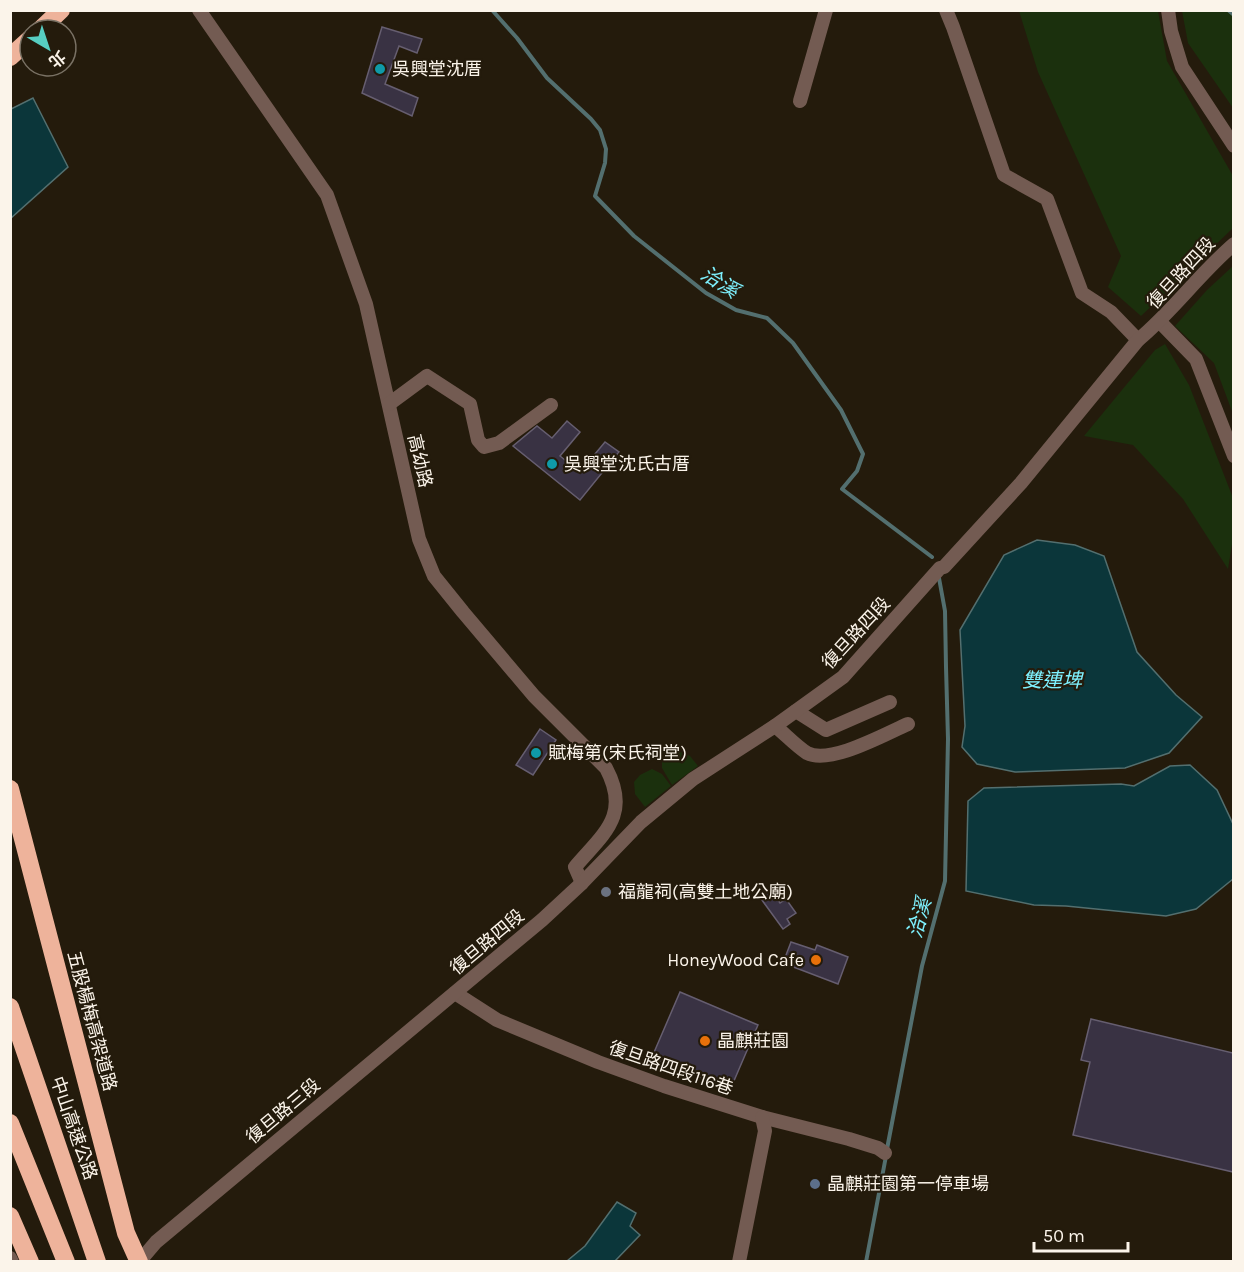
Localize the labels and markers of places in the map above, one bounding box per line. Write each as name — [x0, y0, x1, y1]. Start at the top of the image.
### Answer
place label: 吳興堂沈厝 — [392, 58, 482, 80]
marker: 吳興堂沈厝 — [373, 62, 387, 76]
place label: 吳興堂沈氏古厝 — [564, 453, 690, 475]
marker: 吳興堂沈氏古厝 — [545, 457, 559, 471]
place label: 賦梅第(宋氏祠堂) — [548, 742, 687, 764]
marker: 賦梅第(宋氏祠堂) — [529, 746, 543, 760]
place label: 福龍祠(高雙土地公廟) — [618, 881, 793, 903]
marker: 福龍祠(高雙土地公廟) — [599, 885, 613, 899]
place label: HoneyWood Cafe — [667, 949, 804, 971]
marker: HoneyWood Cafe — [809, 953, 823, 967]
place label: 晶麒莊園 — [717, 1030, 789, 1052]
marker: 晶麒莊園 — [698, 1034, 712, 1048]
place label: 晶麒莊園第一停車場 — [827, 1173, 989, 1195]
marker: 晶麒莊園第一停車場 — [808, 1177, 822, 1191]

